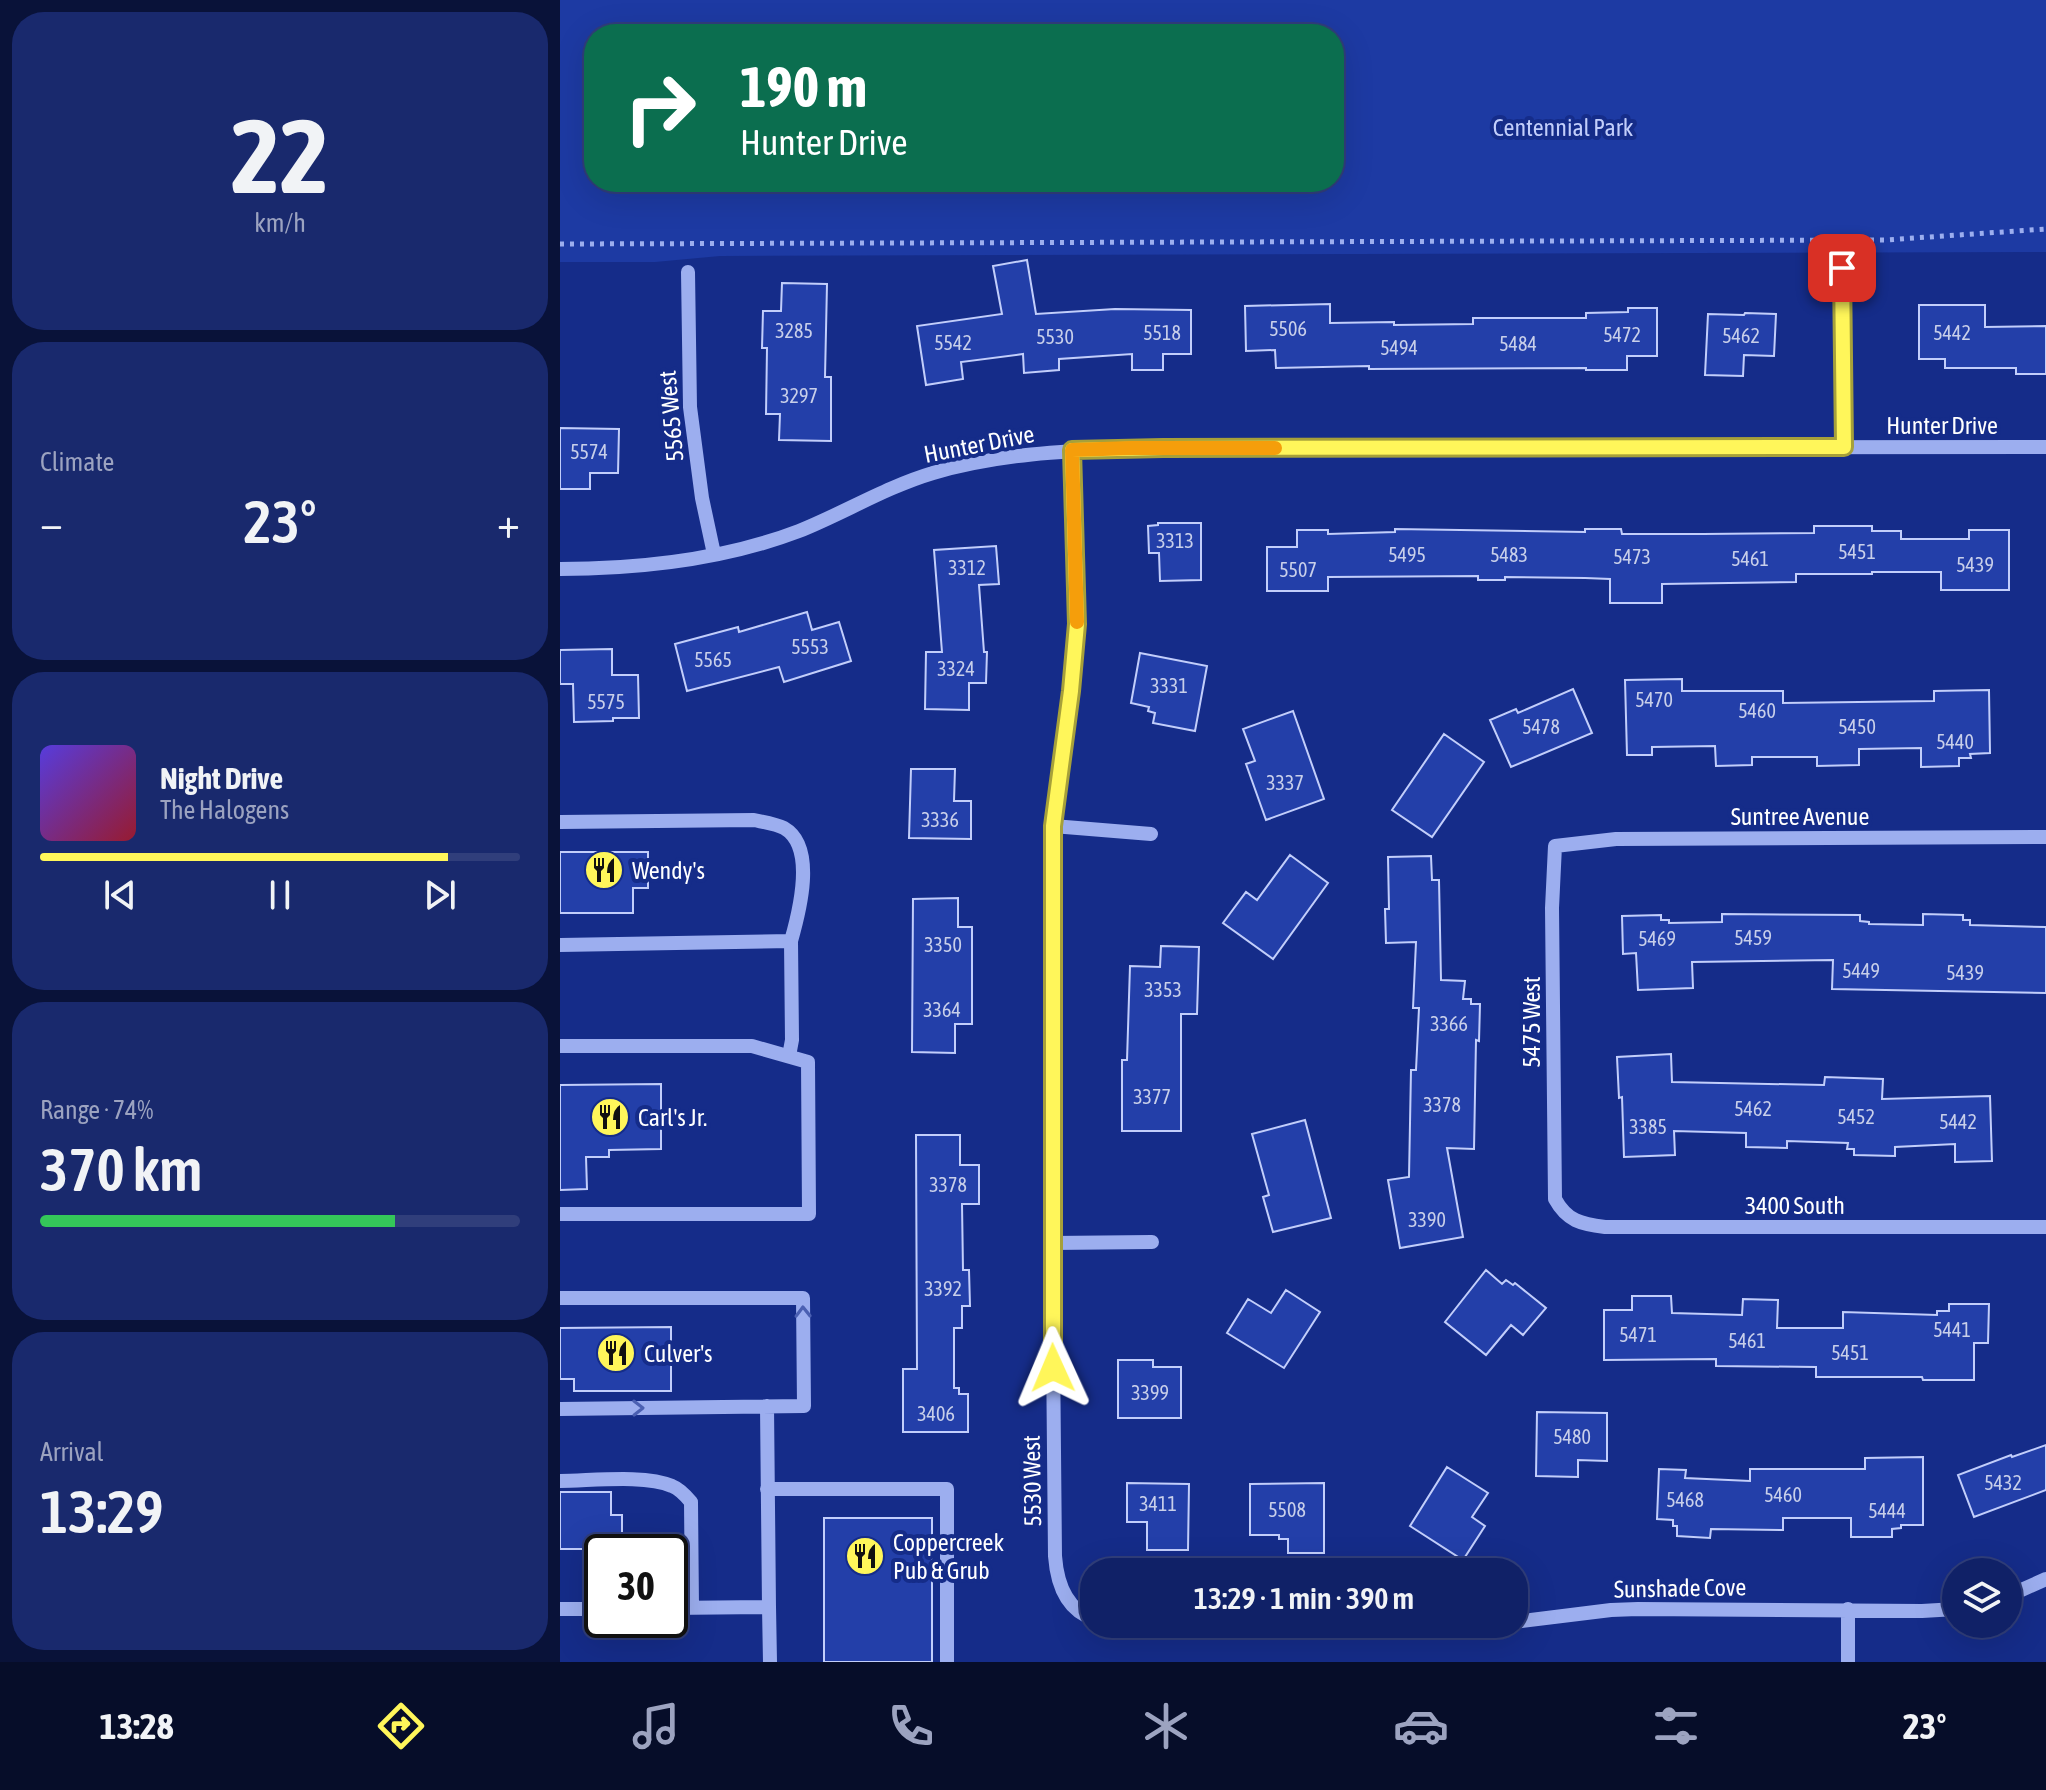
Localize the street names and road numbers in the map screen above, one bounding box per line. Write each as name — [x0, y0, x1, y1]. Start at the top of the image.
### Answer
street label: 5565 West — [654, 369, 688, 463]
street label: Hunter Drive — [1886, 412, 1998, 439]
street label: Hunter Drive — [922, 420, 1036, 468]
street label: Suntree Avenue — [1731, 803, 1869, 830]
street label: 5475 West — [1518, 976, 1545, 1068]
street label: 3400 South — [1745, 1192, 1845, 1219]
street label: 5530 West — [1018, 1435, 1046, 1527]
street label: Sunshade Cove — [1614, 1573, 1746, 1603]

